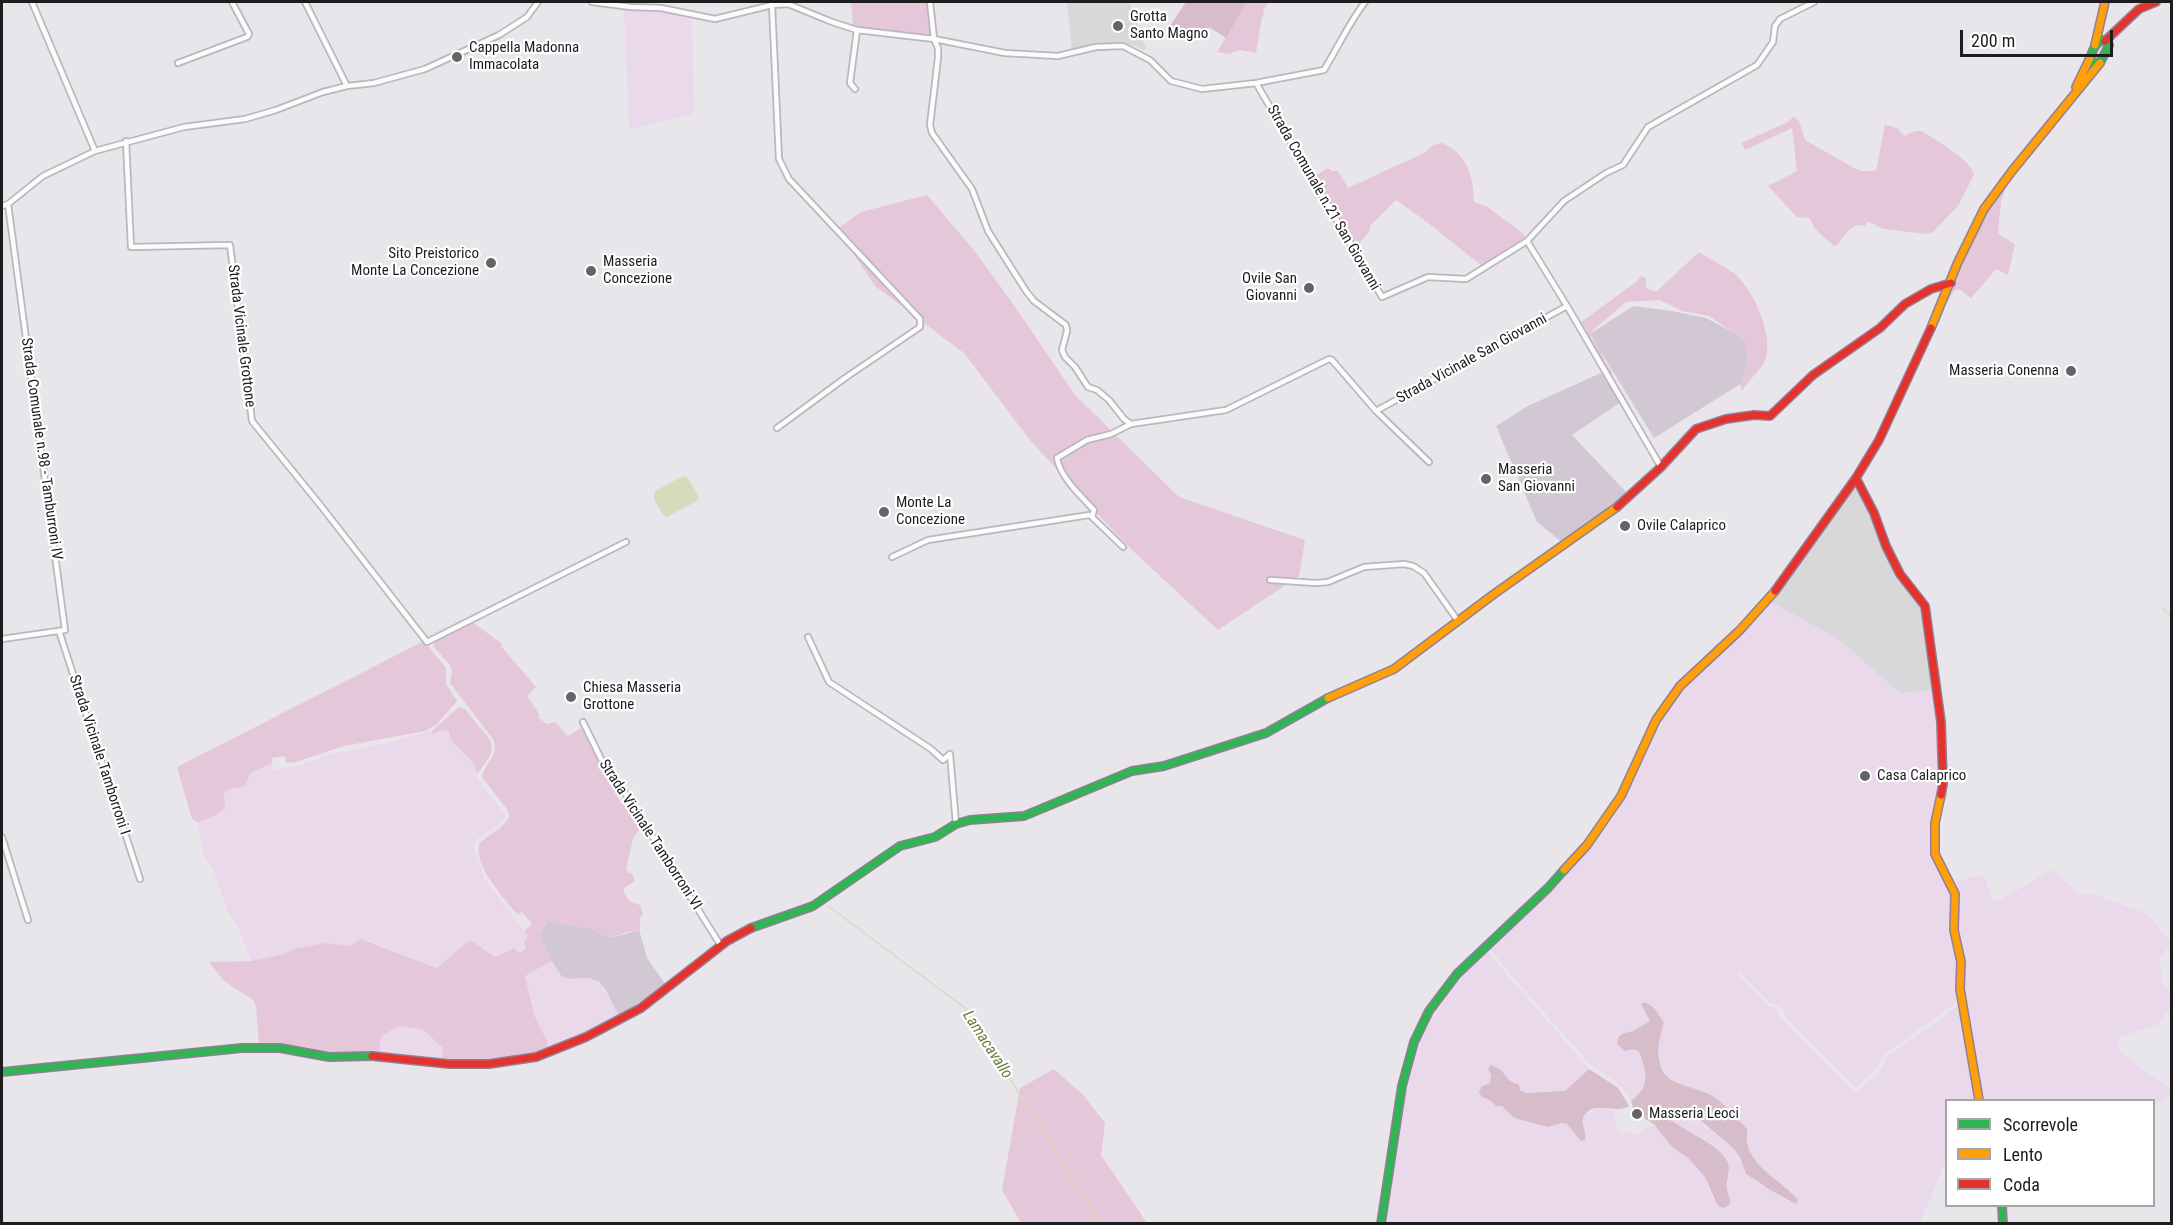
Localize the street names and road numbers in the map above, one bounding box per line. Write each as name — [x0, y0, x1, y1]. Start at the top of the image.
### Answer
street label: Strada Comunale n.21 San Giovanni — [1262, 102, 1384, 294]
street label: Strada Vicinale Grottone — [223, 264, 259, 408]
street label: Strada Vicinale San Giovanni — [1394, 310, 1550, 408]
street label: Strada Comunale n.98 - Tamburroni IV — [16, 337, 66, 561]
street label: Strada Vicinale Tamborroni I — [65, 673, 133, 837]
street label: Strada Vicinale Tamborroni VI — [595, 756, 705, 914]

